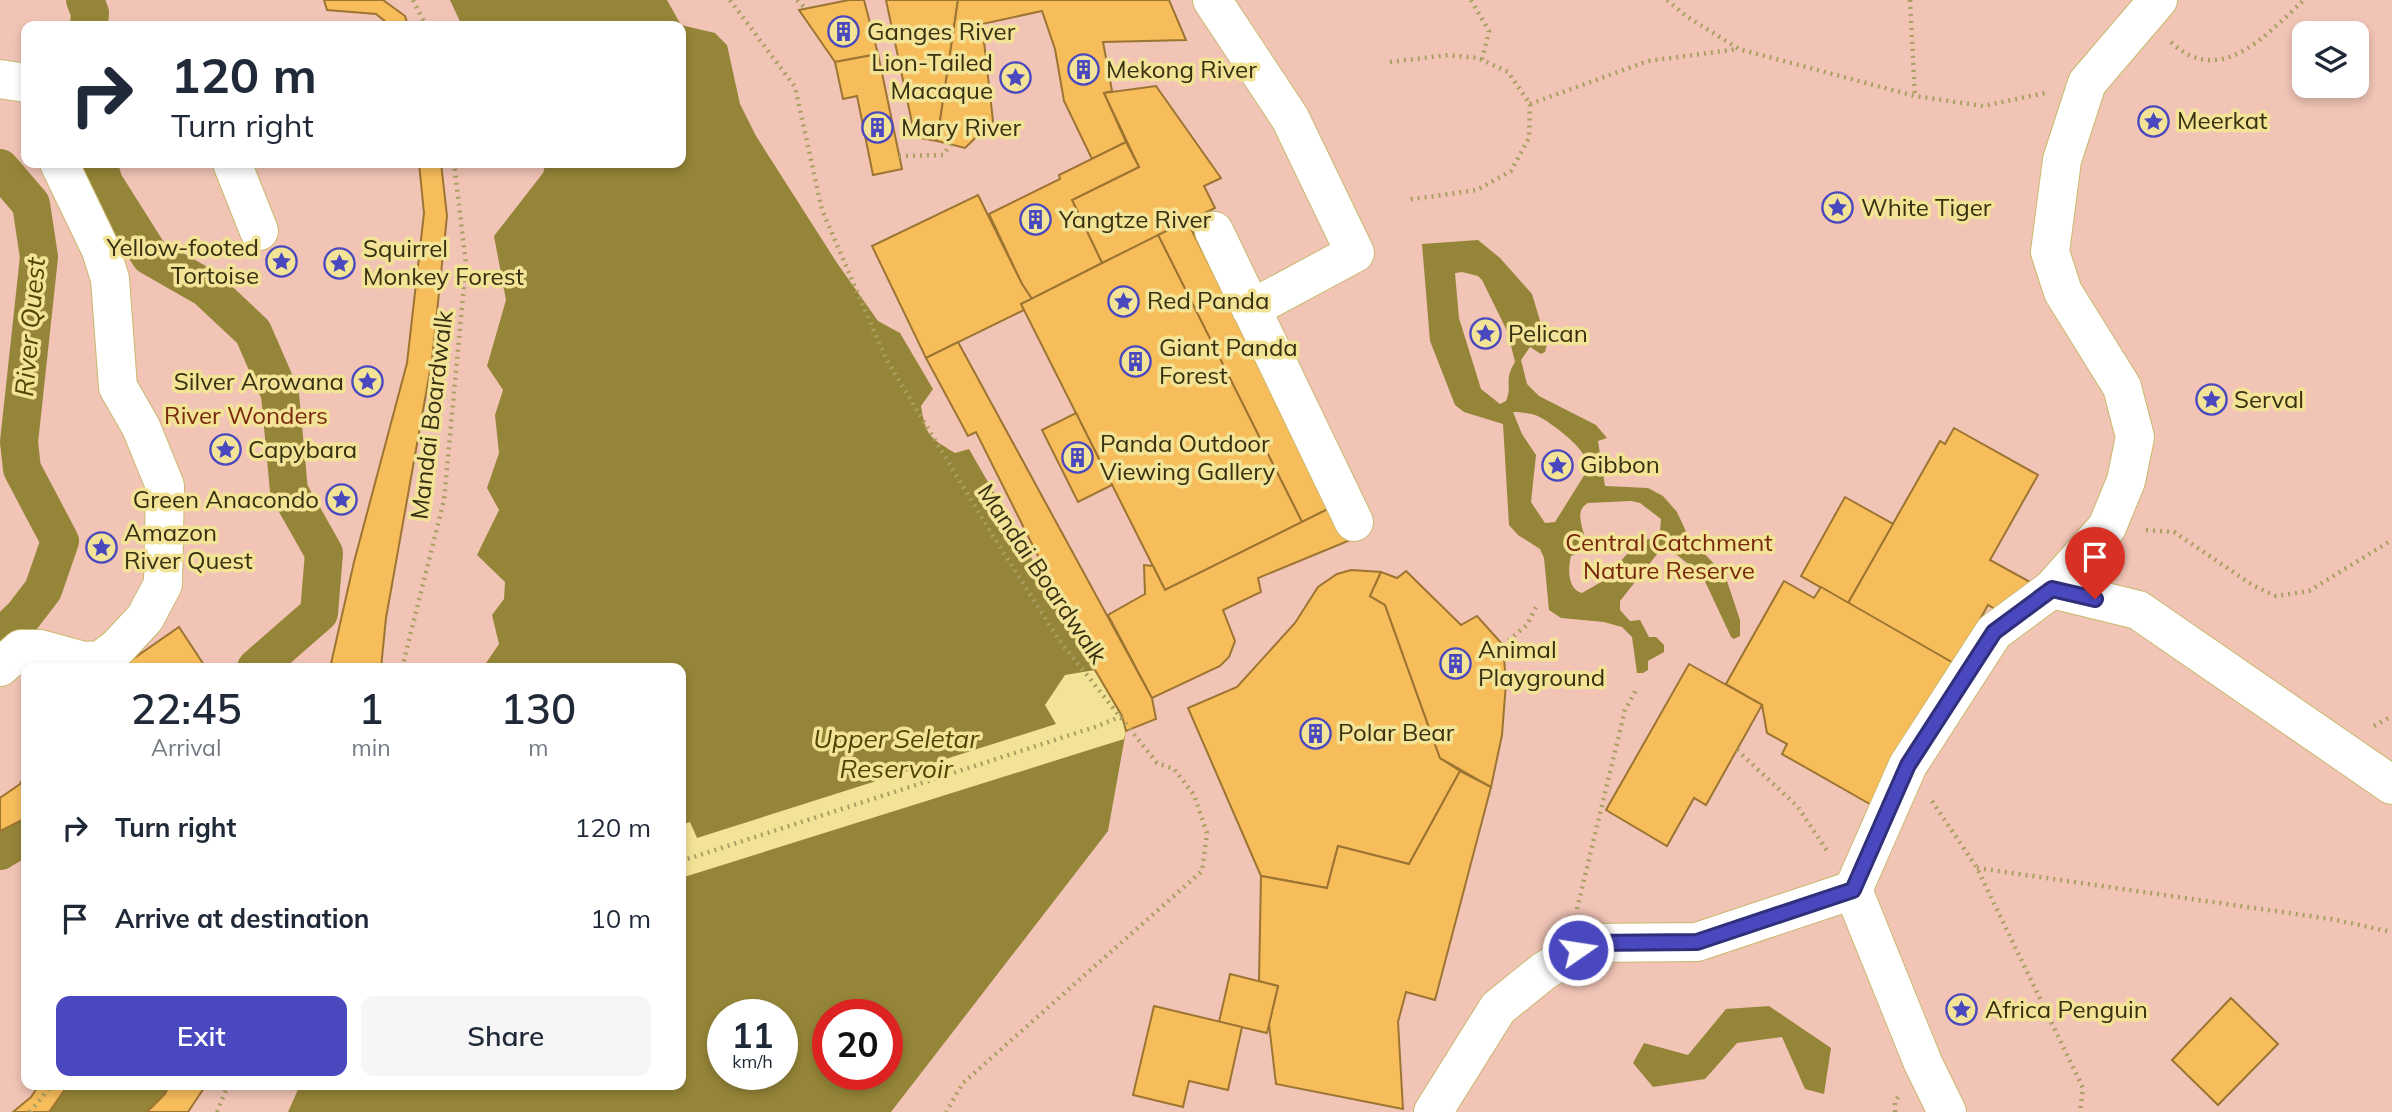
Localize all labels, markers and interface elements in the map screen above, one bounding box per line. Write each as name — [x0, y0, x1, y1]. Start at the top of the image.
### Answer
building icon: Ganges River — [827, 15, 861, 49]
place label: Ganges River — [867, 16, 1016, 46]
map controls — [2292, 21, 2369, 98]
button: layers — [2292, 21, 2369, 98]
text: 120 m — [171, 44, 317, 105]
place label: Lion-Tailed Macaque — [871, 47, 993, 105]
icon: right — [56, 49, 147, 140]
building icon: Mekong River — [1066, 53, 1100, 87]
place label: Mekong River — [1106, 54, 1257, 84]
place icon: Lion-Tailed Macaque — [999, 60, 1033, 94]
place icon: Meerkat — [2137, 104, 2171, 138]
text: Turn right — [171, 105, 314, 145]
place label: Meerkat — [2177, 105, 2267, 135]
building icon: Mary River — [861, 111, 895, 145]
place label: Mary River — [901, 112, 1021, 142]
place icon: White Tiger — [1821, 191, 1855, 225]
place label: White Tiger — [1861, 192, 1992, 222]
building icon: Yangtze River — [1019, 203, 1053, 237]
place label: Yangtze River — [1058, 204, 1212, 234]
place label: Yellow-footed Tortoise — [106, 232, 259, 290]
place label: Squirrel Monkey Forest — [363, 233, 524, 291]
place icon: Yellow-footed Tortoise — [265, 245, 299, 279]
place icon: Squirrel Monkey Forest — [323, 246, 357, 280]
water label: River Quest — [7, 255, 52, 398]
place icon: Red Panda — [1107, 284, 1141, 318]
place label: Red Panda — [1147, 285, 1269, 315]
street label: Mandai Boardwalk — [403, 308, 459, 521]
place icon: Pelican — [1468, 317, 1502, 351]
place label: Pelican — [1508, 318, 1588, 348]
place label: Giant Panda Forest — [1159, 332, 1298, 390]
building icon: Giant Panda Forest — [1119, 345, 1153, 379]
place icon: Silver Arowana — [350, 365, 384, 399]
place label: Silver Arowana — [174, 366, 344, 396]
place icon: Serval — [2194, 383, 2228, 417]
place label: Serval — [2234, 384, 2304, 414]
park label: River Wonders — [164, 400, 328, 430]
place label: Panda Outdoor Viewing Gallery — [1100, 428, 1276, 486]
place icon: Capybara — [208, 433, 242, 467]
place label: Capybara — [248, 434, 357, 464]
building icon: Panda Outdoor Viewing Gallery — [1060, 441, 1094, 475]
place icon: Gibbon — [1540, 448, 1574, 482]
place label: Gibbon — [1580, 449, 1660, 479]
street label: Mandai Boardwalk — [972, 478, 1114, 670]
place icon: Green Anacondo — [325, 483, 359, 517]
place label: Green Anacondo — [133, 484, 319, 514]
place label: Amazon River Quest — [124, 517, 253, 575]
park label: Central Catchment Nature Reserve — [1565, 527, 1773, 585]
pin — [2065, 527, 2125, 599]
place icon: Amazon River Quest — [84, 530, 118, 564]
icon: arrive — [2076, 538, 2114, 576]
place label: Animal Playground — [1478, 634, 1605, 692]
building icon: Animal Playground — [1438, 647, 1472, 681]
text: 22:45 — [131, 682, 242, 735]
text: 1 — [358, 682, 384, 735]
text: 130 — [501, 682, 576, 735]
building icon: Polar Bear — [1298, 716, 1332, 750]
place label: Polar Bear — [1338, 717, 1455, 747]
water label: Upper Seletar Reservoir — [813, 722, 980, 785]
text: Arrival — [151, 733, 221, 762]
text: min — [351, 733, 391, 762]
text: m — [528, 733, 548, 762]
icon: right — [56, 809, 94, 847]
text: Turn right — [115, 811, 236, 844]
text: 120 m — [575, 811, 651, 844]
icon: arrive — [56, 900, 94, 938]
text: Arrive at destination — [115, 902, 370, 935]
text: 10 m — [590, 902, 651, 935]
position arrow — [1541, 913, 1615, 987]
place icon: Africa Penguin — [1945, 993, 1979, 1027]
place label: Africa Penguin — [1985, 994, 2148, 1024]
button: Exit — [56, 996, 347, 1076]
button: Share — [361, 996, 651, 1076]
speed limit sign: 20 — [812, 999, 903, 1090]
text: 11 — [731, 1013, 774, 1057]
text: km/h — [732, 1050, 773, 1073]

